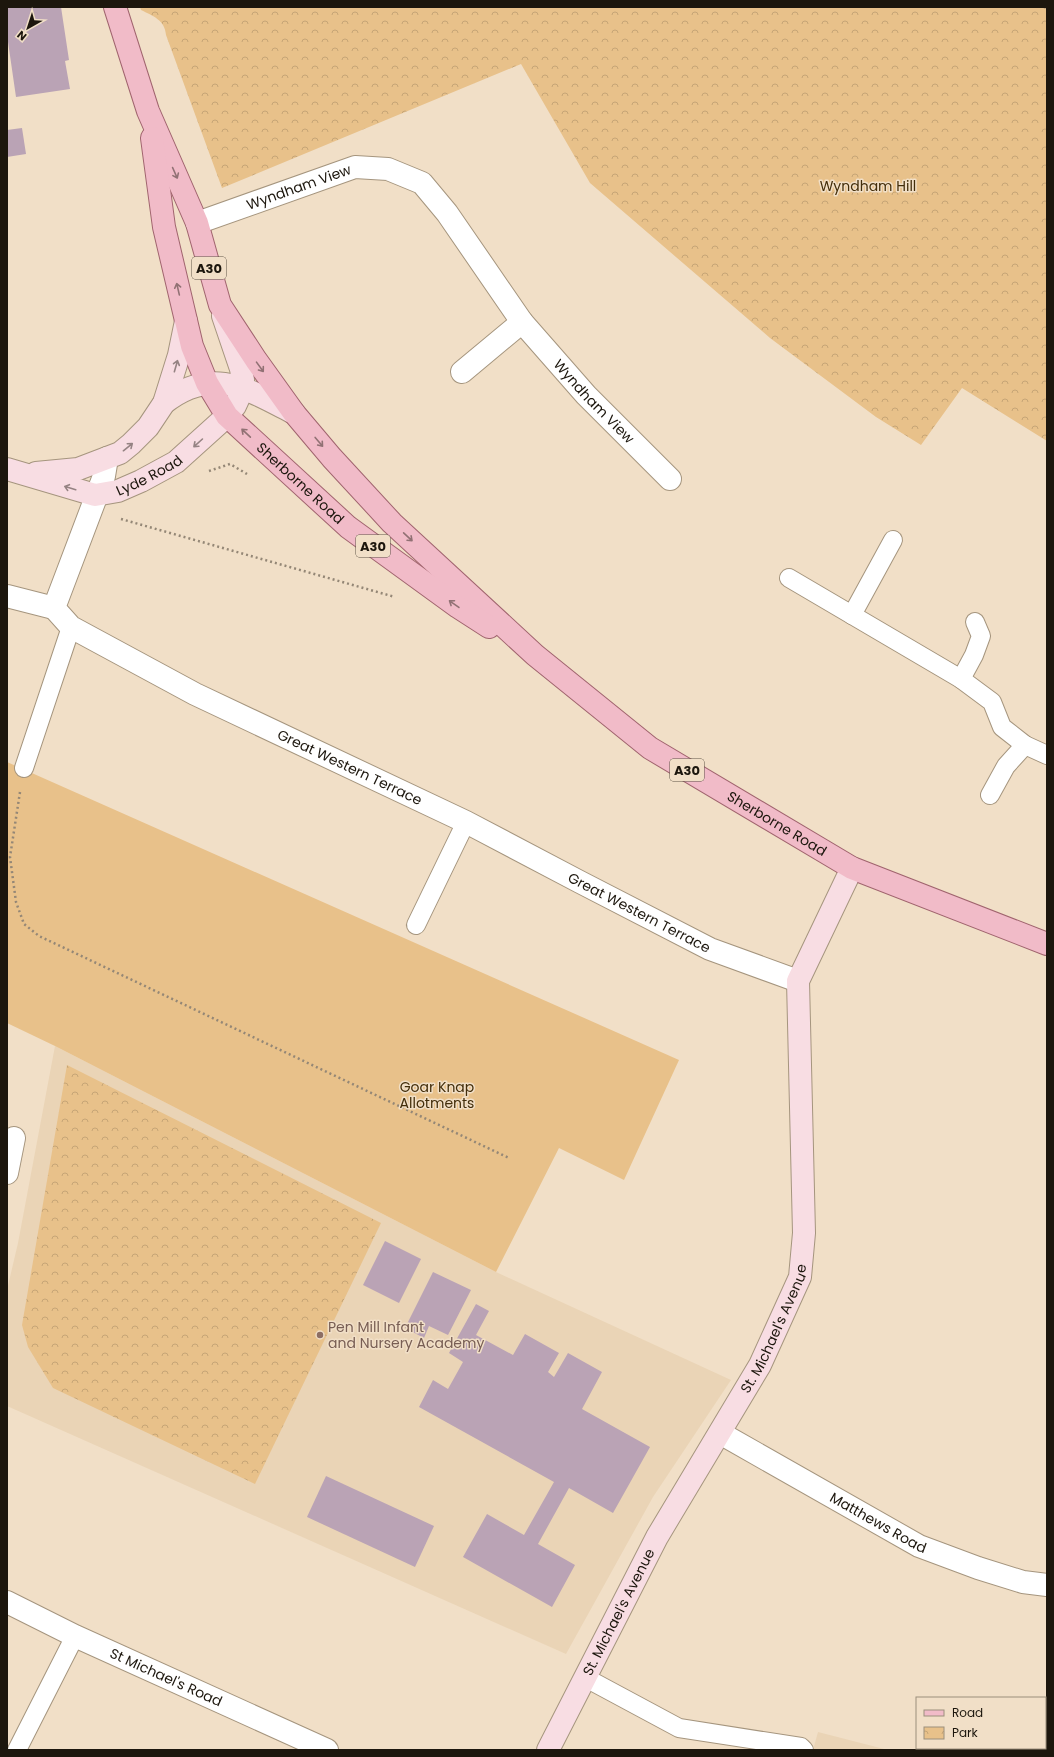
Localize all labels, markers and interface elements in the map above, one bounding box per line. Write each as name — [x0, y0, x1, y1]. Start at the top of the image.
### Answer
north arrow — [8, 8, 48, 48]
text: N — [13, 27, 30, 45]
street label: Wyndham View — [244, 159, 354, 215]
one-way arrow — [172, 166, 179, 178]
park label: Wyndham Hill — [820, 176, 916, 196]
road number: A30 — [192, 257, 226, 279]
one-way arrow — [174, 283, 182, 296]
street label: Wyndham View — [549, 355, 639, 448]
one-way arrow — [173, 359, 181, 372]
one-way arrow — [256, 361, 265, 372]
one-way arrow — [241, 429, 251, 438]
one-way arrow — [315, 437, 324, 448]
one-way arrow — [193, 438, 204, 447]
street label: Sherborne Road — [252, 438, 349, 529]
one-way arrow — [122, 442, 133, 451]
street label: Lyde Road — [113, 450, 187, 501]
one-way arrow — [64, 484, 77, 491]
one-way arrow — [402, 533, 413, 542]
road number: A30 — [356, 535, 390, 557]
one-way arrow — [449, 600, 460, 608]
street label: Great Western Terrace — [274, 724, 426, 810]
road number: A30 — [670, 759, 704, 781]
street label: Sherborne Road — [723, 786, 830, 861]
street label: Great Western Terrace — [564, 867, 714, 958]
park label: Goar Knap Allotments — [400, 1077, 474, 1113]
street label: St. Michael's Avenue — [735, 1263, 811, 1397]
place label: Pen Mill Infant and Nursery Academy — [328, 1317, 484, 1353]
marker: Pen Mill Infant and Nursery Academy — [315, 1330, 325, 1340]
street label: Matthews Road — [826, 1487, 929, 1558]
street label: St. Michael's Avenue — [578, 1545, 660, 1679]
street label: St Michael's Road — [107, 1643, 226, 1711]
legend — [916, 1697, 1046, 1749]
text: Road — [952, 1704, 983, 1721]
text: Park — [952, 1724, 979, 1741]

